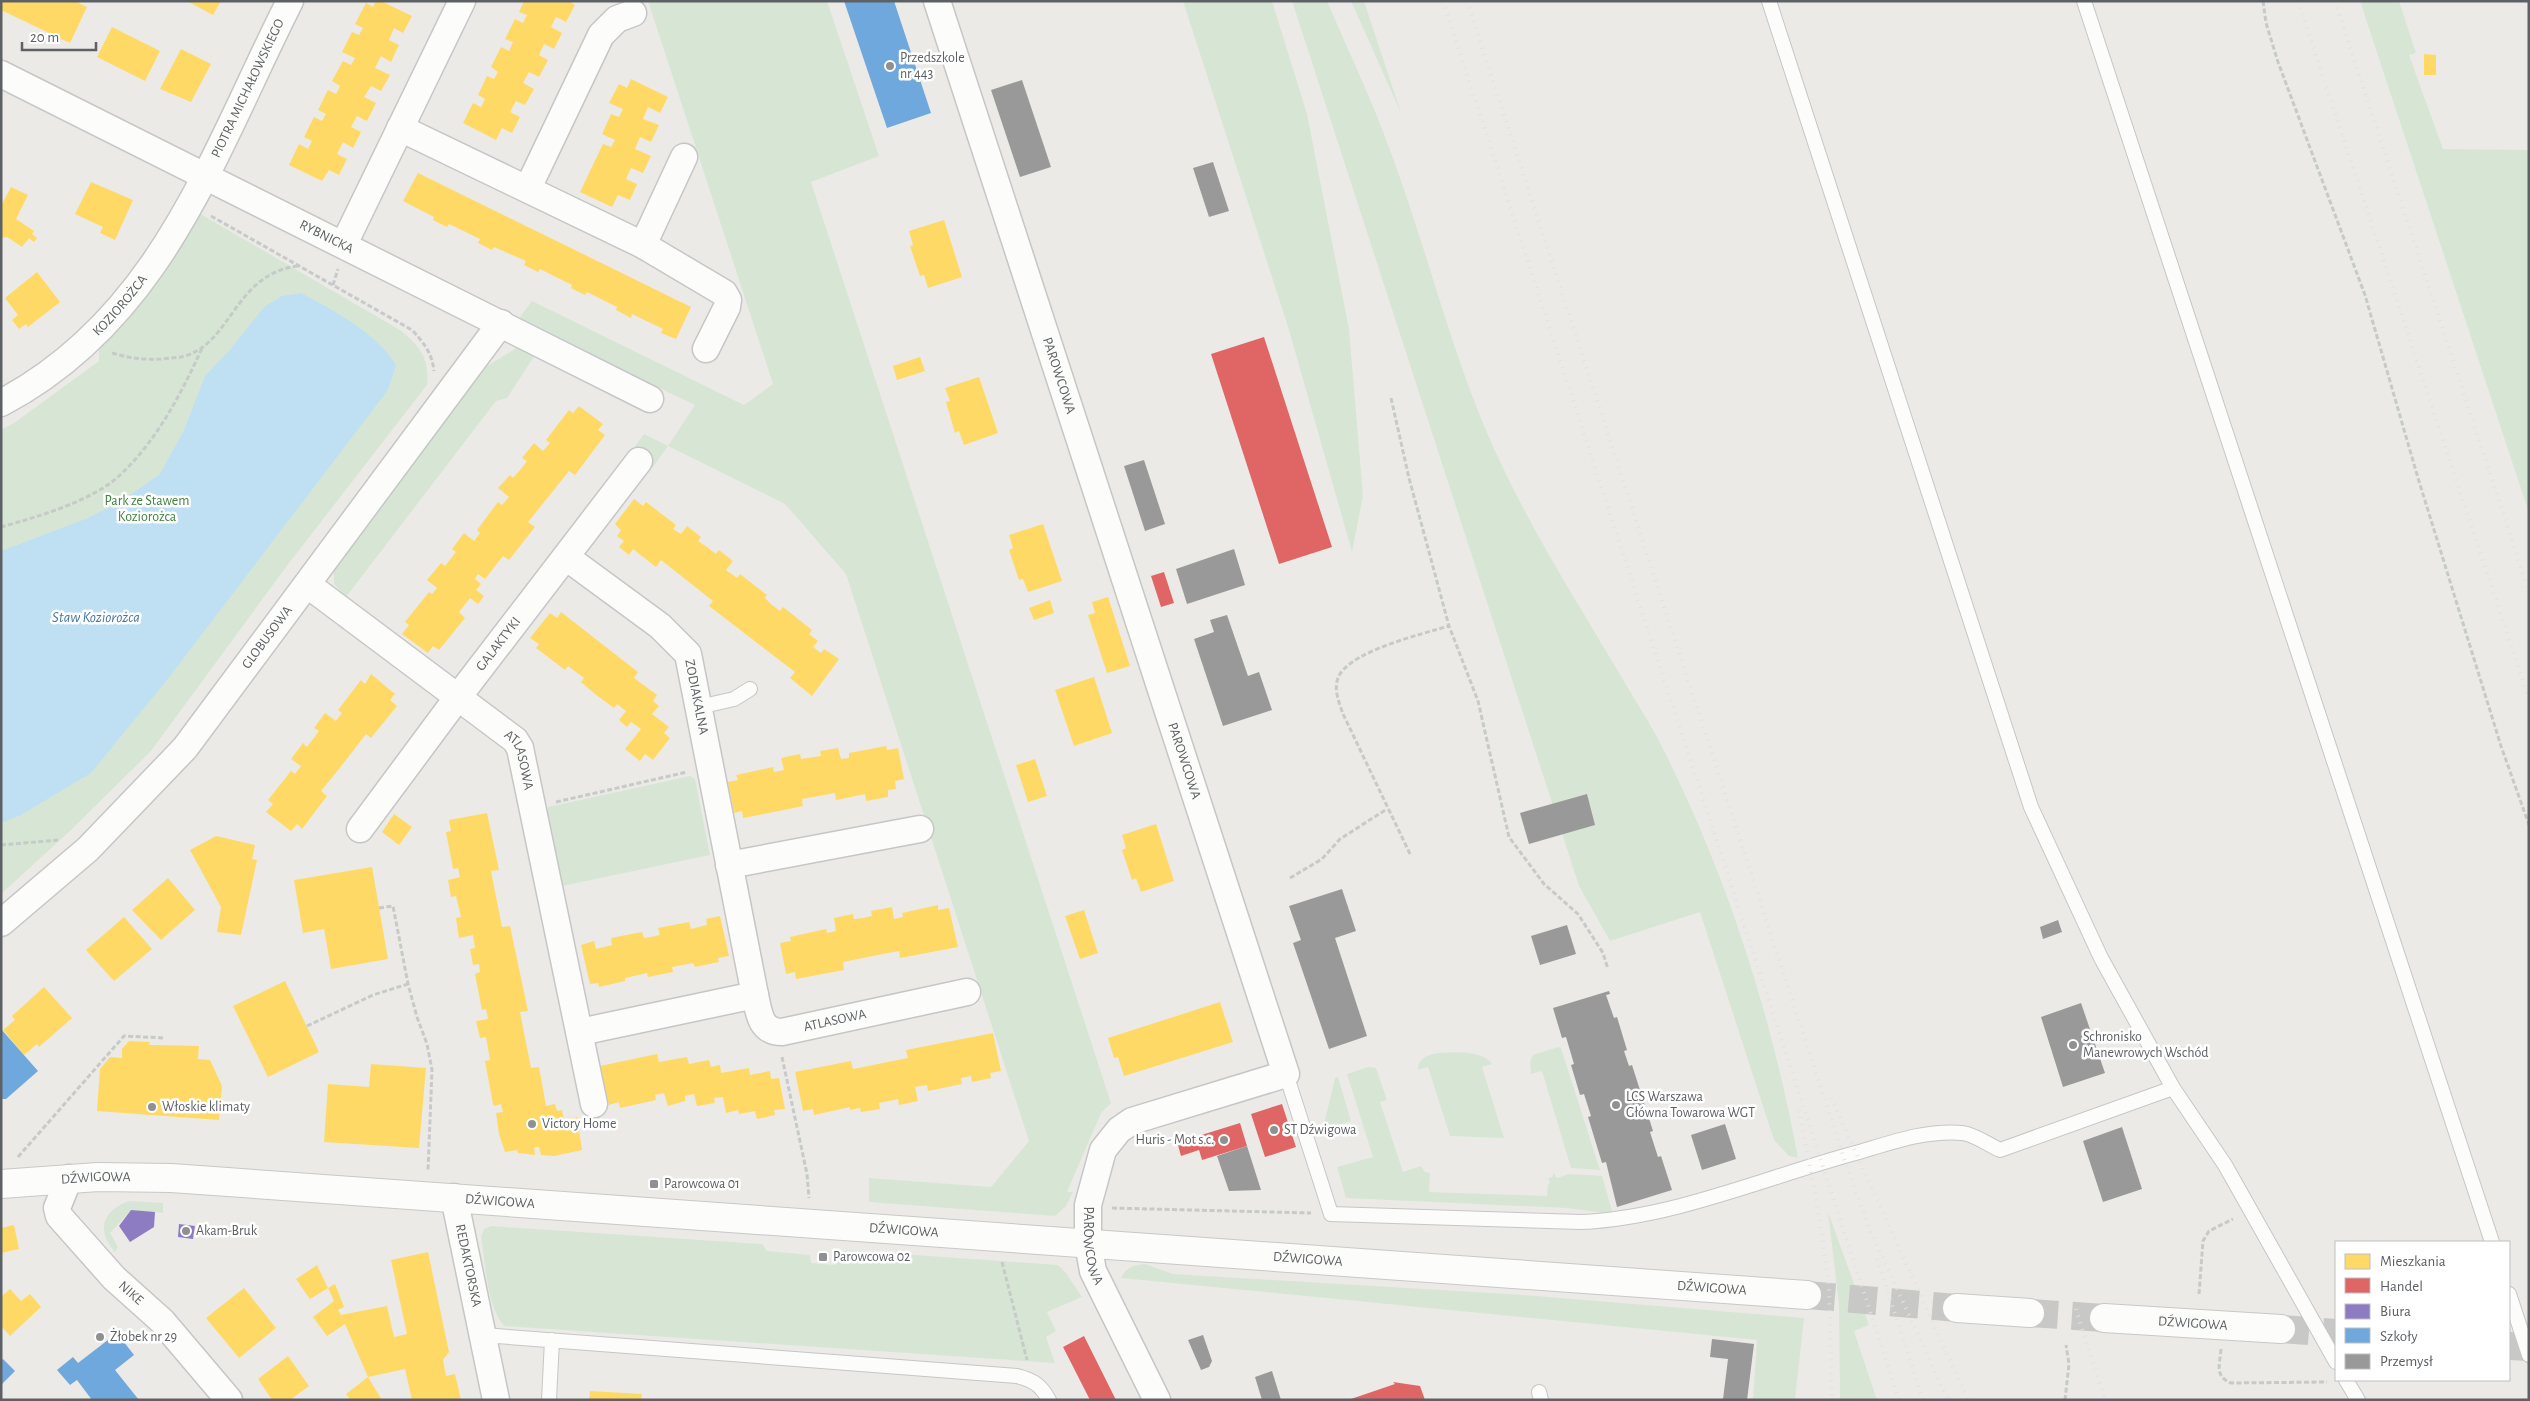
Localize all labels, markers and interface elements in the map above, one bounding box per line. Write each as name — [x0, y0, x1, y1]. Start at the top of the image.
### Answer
street label: PIOTRA MICHAŁOWSKIEGO — [209, 17, 287, 160]
scale bar — [22, 20, 96, 52]
text: 20 m — [30, 30, 59, 45]
place label: Przedszkole nr 443 — [900, 51, 965, 81]
marker: Przedszkole nr 443 — [884, 60, 896, 72]
street label: RYBNICKA — [297, 218, 356, 256]
street label: KOZIOROŻCA — [90, 272, 150, 339]
street label: PAROWCOWA — [1040, 336, 1078, 416]
park label: Park ze Stawem Koziorożca — [104, 494, 190, 524]
street label: GLOBUSOWA — [239, 603, 295, 672]
water label: Staw Koziorożca — [52, 610, 140, 625]
street label: GALAKTYKI — [474, 615, 523, 674]
street label: ZODIAKALNA — [682, 658, 711, 736]
street label: PAROWCOWA — [1165, 721, 1203, 801]
street label: ATLASOWA — [502, 728, 536, 791]
street label: ATLASOWA — [802, 1007, 868, 1034]
place label: Schronisko Manewrowych Wschód — [2083, 1030, 2209, 1060]
marker: Schronisko Manewrowych Wschód — [2067, 1039, 2079, 1051]
place label: LCS Warszawa Główna Towarowa WGT — [1626, 1090, 1755, 1120]
marker: LCS Warszawa Główna Towarowa WGT — [1610, 1099, 1622, 1111]
place label: Włoskie klimaty — [162, 1100, 250, 1114]
marker: Włoskie klimaty — [146, 1101, 158, 1113]
place label: Victory Home — [542, 1117, 616, 1131]
marker: Victory Home — [526, 1118, 538, 1130]
place label: ST Dźwigowa — [1284, 1123, 1357, 1137]
marker: ST Dźwigowa — [1268, 1124, 1280, 1136]
place label: Huris - Mot s.c. — [1135, 1133, 1214, 1147]
marker: Huris - Mot s.c. — [1218, 1134, 1230, 1146]
street label: DŹWIGOWA — [60, 1169, 131, 1187]
place label: Parowcowa 01 — [664, 1177, 740, 1191]
marker: Parowcowa 01 — [648, 1178, 660, 1190]
street label: DŹWIGOWA — [465, 1190, 535, 1211]
street label: PAROWCOWA — [1080, 1206, 1106, 1287]
street label: DŹWIGOWA — [869, 1219, 939, 1240]
street label: REDAKTORSKA — [453, 1223, 484, 1308]
place label: Akam-Bruk — [196, 1224, 258, 1238]
marker: Akam-Bruk — [180, 1225, 192, 1237]
legend — [2335, 1241, 2510, 1381]
street label: DŹWIGOWA — [1272, 1247, 1343, 1269]
place label: Parowcowa 02 — [833, 1250, 911, 1264]
marker: Parowcowa 02 — [817, 1251, 829, 1263]
text: Mieszkania — [2380, 1254, 2446, 1269]
street label: DŹWIGOWA — [1676, 1276, 1747, 1298]
street label: NIKE — [116, 1279, 146, 1308]
text: Handel — [2380, 1279, 2423, 1294]
text: Biura — [2380, 1304, 2411, 1319]
street label: DŹWIGOWA — [2158, 1312, 2228, 1333]
place label: Żłobek nr 29 — [110, 1327, 177, 1344]
text: Szkoły — [2380, 1329, 2418, 1344]
marker: Żłobek nr 29 — [94, 1331, 106, 1343]
text: Przemysł — [2380, 1354, 2433, 1369]

